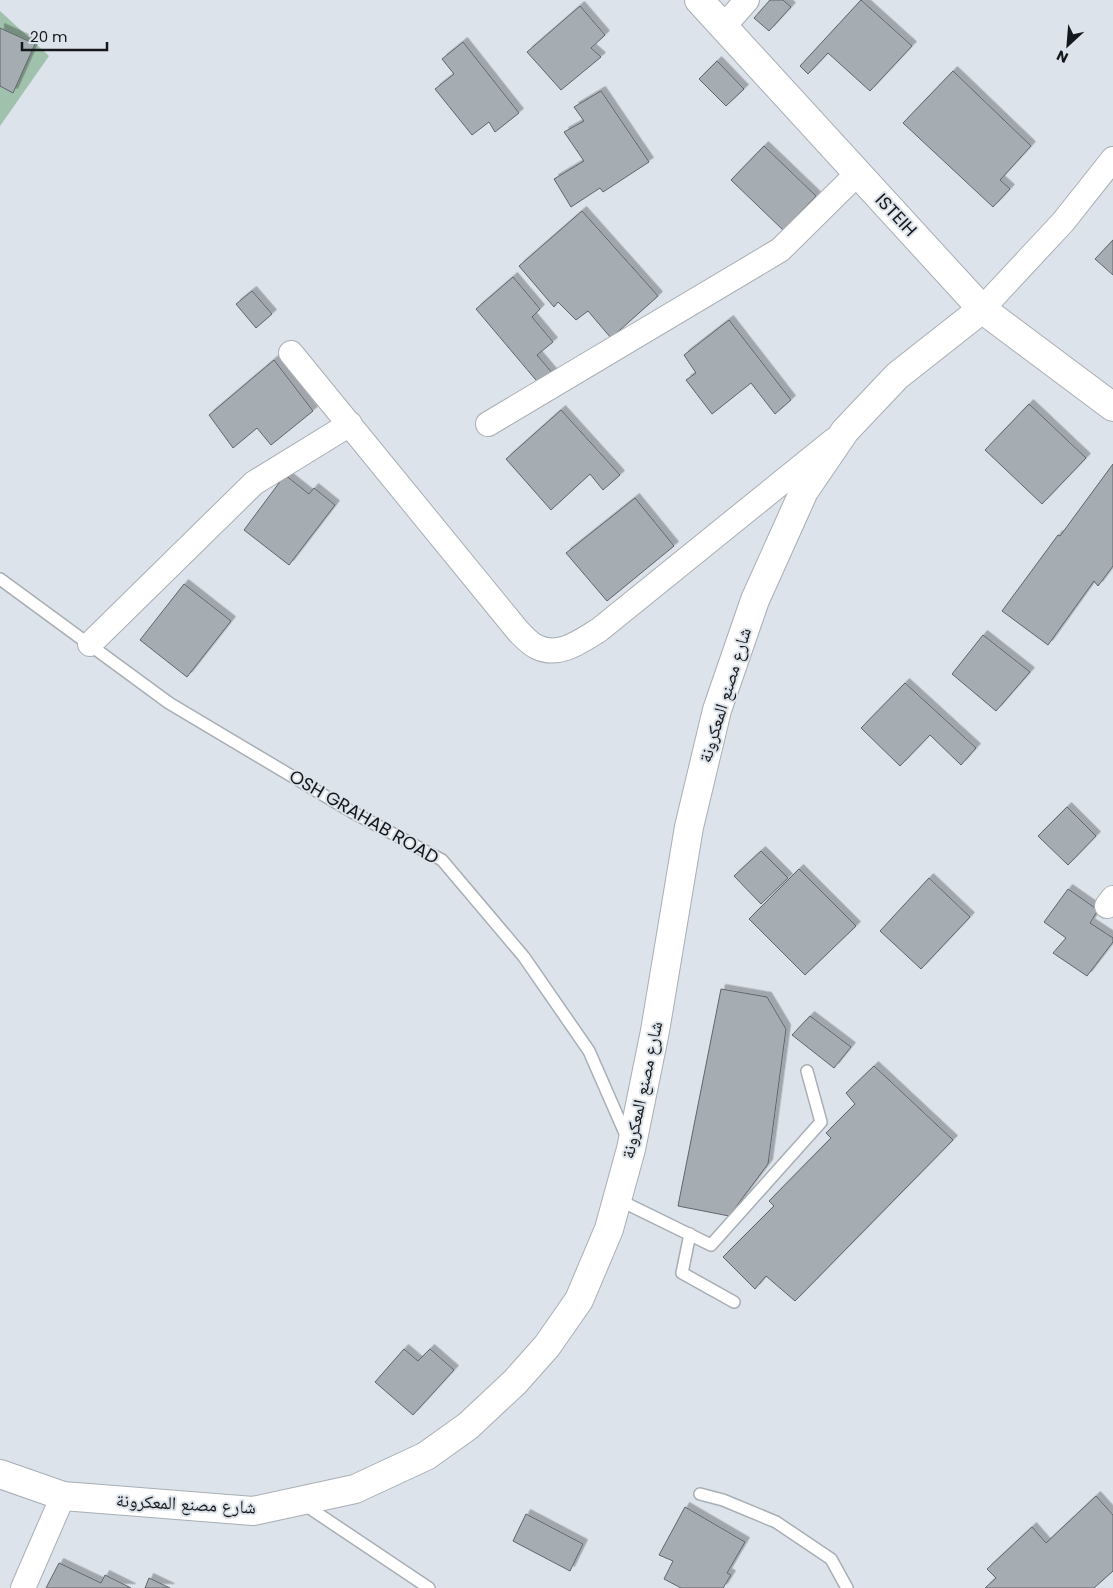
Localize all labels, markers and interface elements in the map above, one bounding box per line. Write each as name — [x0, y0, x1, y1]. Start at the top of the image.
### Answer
scale bar — [22, 20, 108, 52]
north arrow — [1043, 20, 1093, 70]
text: 20 m — [30, 26, 68, 47]
text: N — [1053, 45, 1071, 68]
street label: ISTEIH — [870, 188, 923, 242]
street label: شارع مصنع المعكرونة — [692, 624, 757, 765]
street label: OSH GRAHAB ROAD — [285, 763, 444, 870]
street label: شارع مصنع المعكرونة — [615, 1019, 668, 1161]
street label: شارع مصنع المعكرونة — [116, 1487, 257, 1520]

